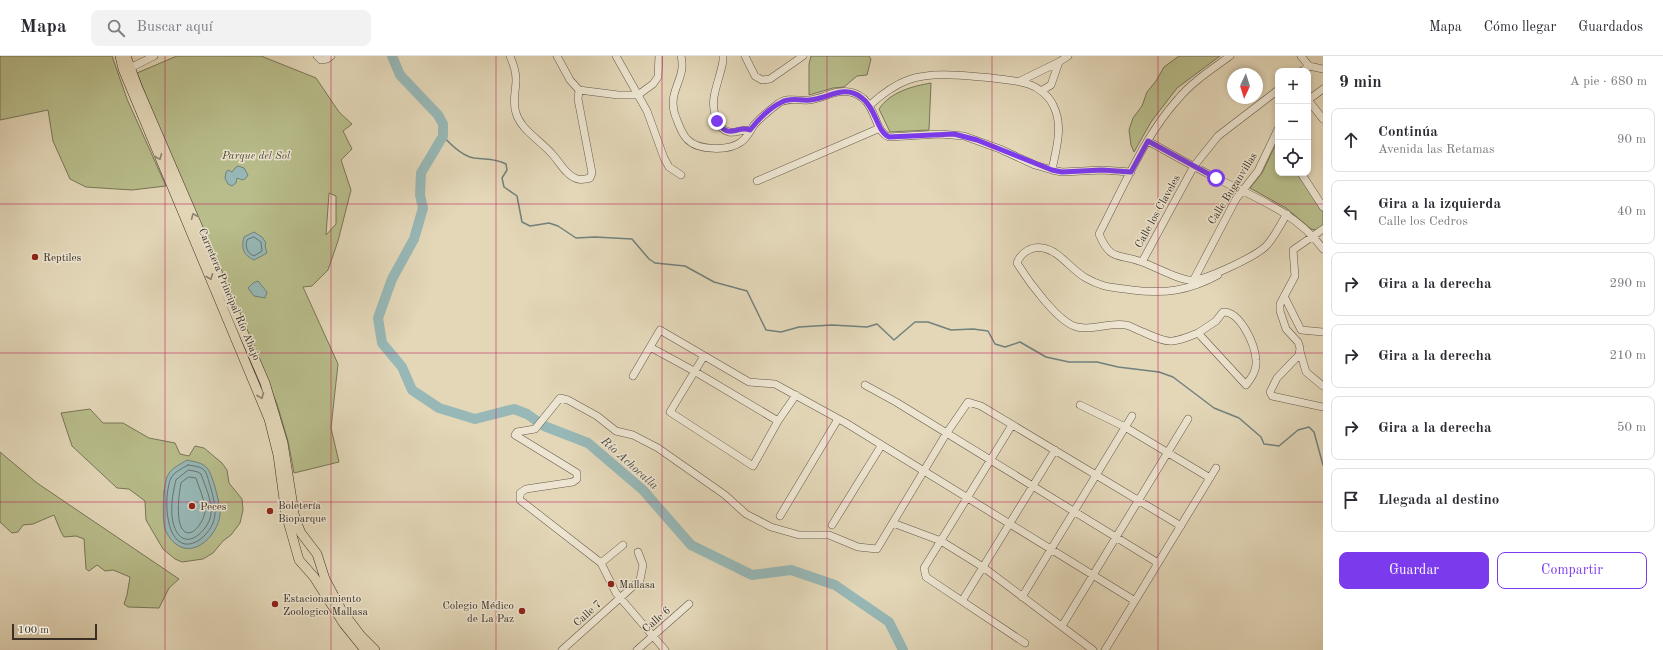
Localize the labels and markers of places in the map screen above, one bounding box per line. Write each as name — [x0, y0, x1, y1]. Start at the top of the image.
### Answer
marker: Reptiles — [30, 252, 40, 262]
place label: Reptiles — [43, 253, 81, 264]
marker: Peces — [187, 501, 197, 511]
place label: Boletería Bioparque — [278, 501, 326, 525]
place label: Peces — [200, 502, 227, 513]
marker: Boletería Bioparque — [265, 506, 275, 516]
marker: Mallasa — [606, 579, 616, 589]
place label: Mallasa — [619, 580, 656, 591]
place label: Estacionamiento Zoologico Mallasa — [283, 594, 369, 618]
marker: Estacionamiento Zoologico Mallasa — [270, 599, 280, 609]
place label: Colegio Médico de La Paz — [442, 601, 514, 625]
marker: Colegio Médico de La Paz — [517, 606, 527, 616]

